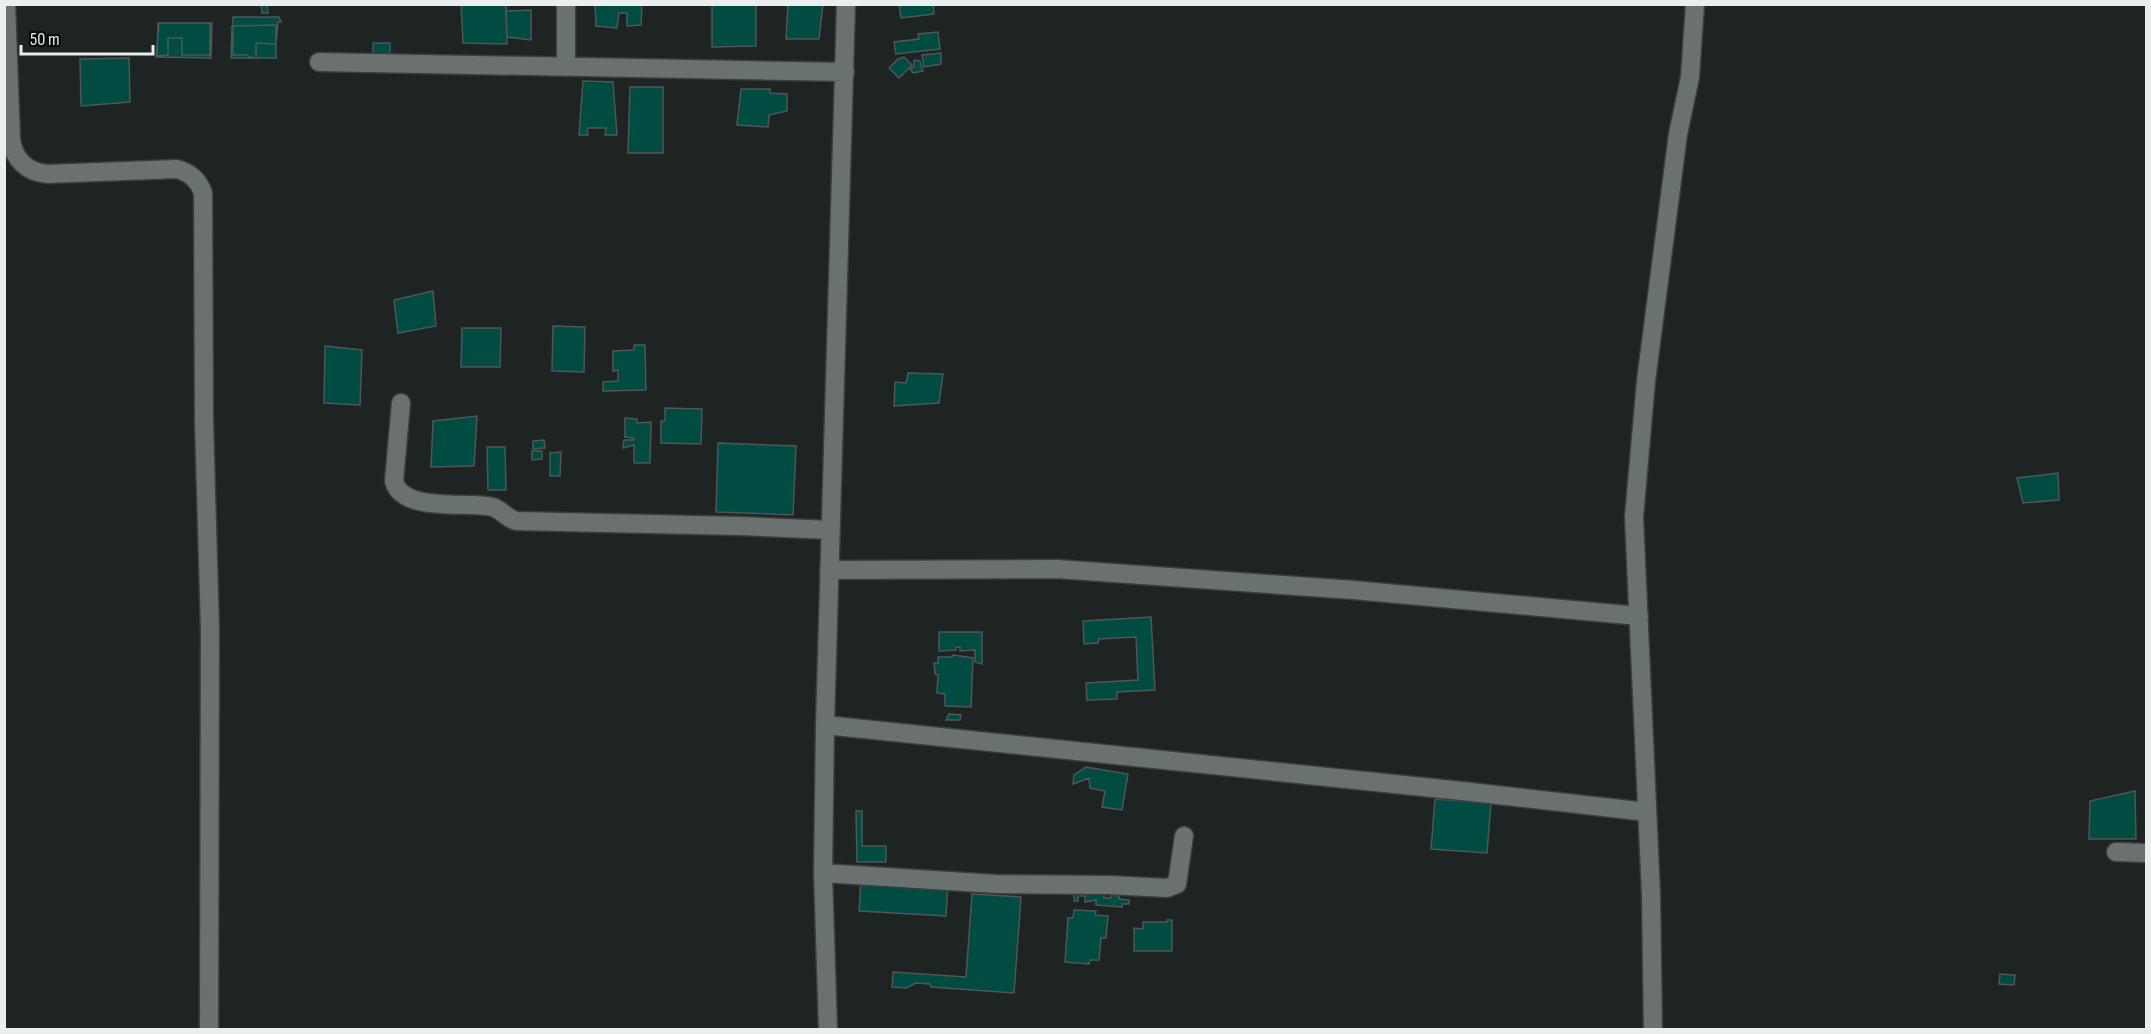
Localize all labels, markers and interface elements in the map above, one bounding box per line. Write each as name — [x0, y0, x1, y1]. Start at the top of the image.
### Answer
scale bar — [21, 18, 153, 56]
text: 50 m — [30, 29, 60, 50]

